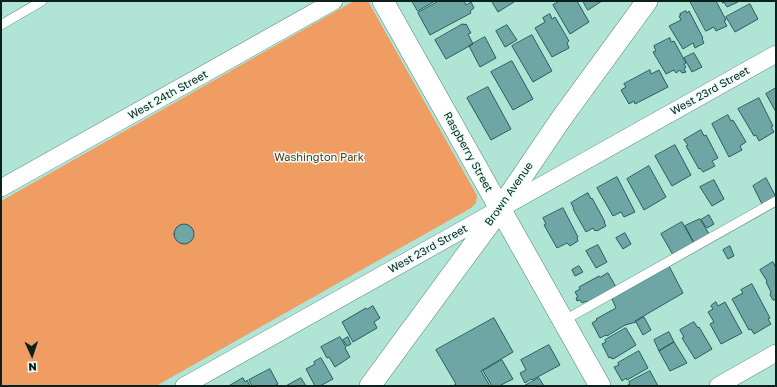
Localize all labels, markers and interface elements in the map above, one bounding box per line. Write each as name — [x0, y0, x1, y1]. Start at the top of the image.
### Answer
street label: West 23rd Street — [668, 64, 752, 118]
street label: West 24th Street — [126, 68, 210, 122]
street label: Raspberry Street — [440, 110, 496, 194]
park label: Washington Park — [274, 151, 364, 165]
street label: Brown Avenue — [482, 159, 536, 229]
street label: West 23rd Street — [386, 222, 470, 276]
north arrow — [12, 335, 52, 375]
text: N — [28, 361, 37, 374]

